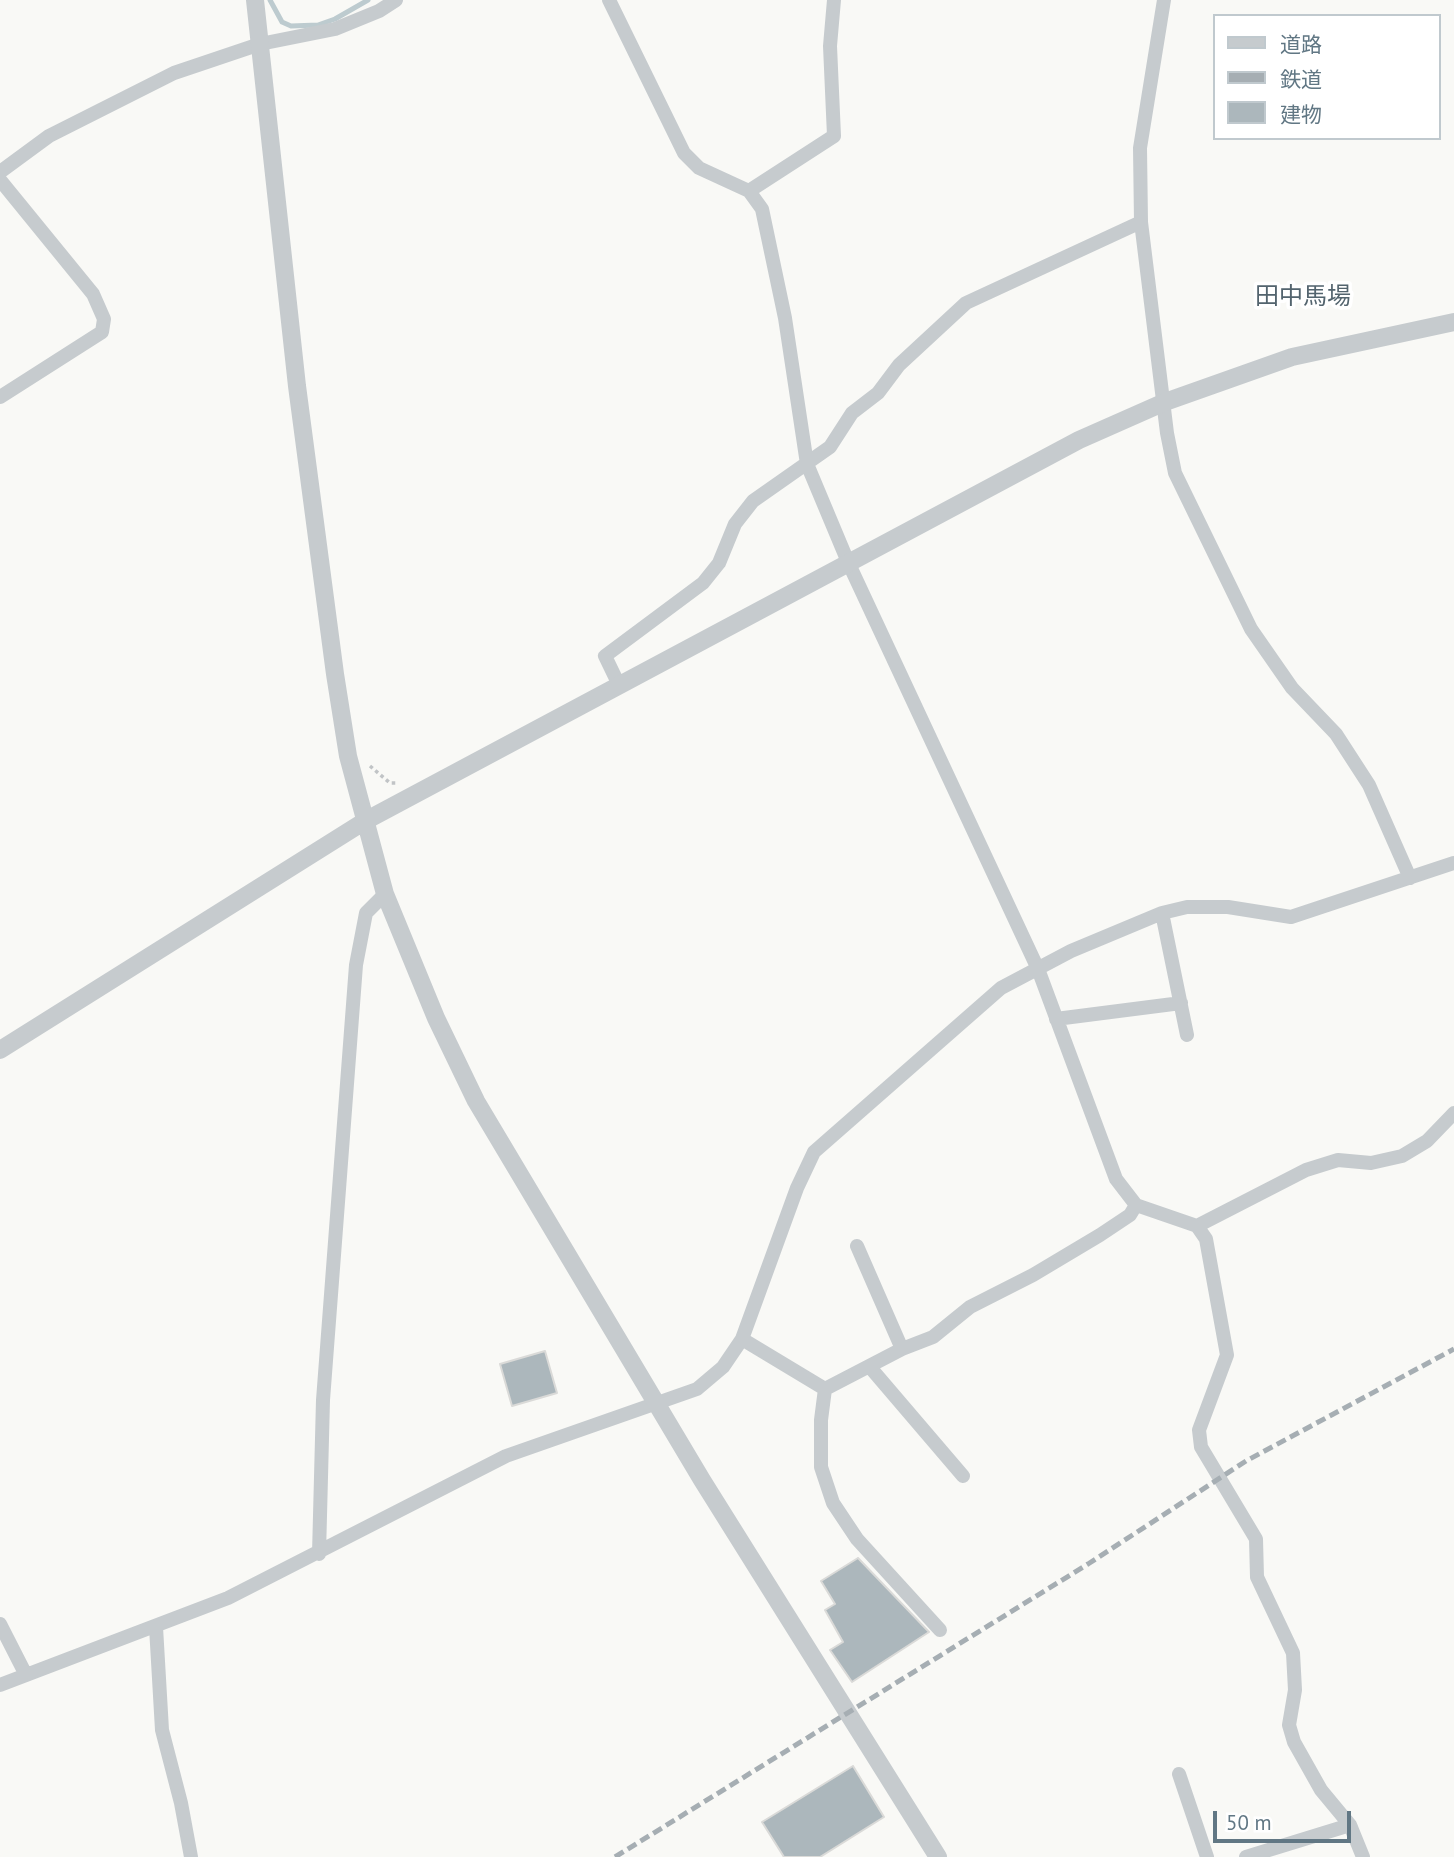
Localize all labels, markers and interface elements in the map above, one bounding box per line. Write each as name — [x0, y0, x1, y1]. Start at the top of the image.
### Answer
legend — [1212, 14, 1440, 140]
text: 道路 — [1280, 31, 1322, 58]
text: 鉄道 — [1280, 66, 1322, 93]
text: 建物 — [1280, 101, 1322, 128]
district label: 田中馬場 — [1255, 283, 1351, 311]
scale bar — [1216, 1798, 1354, 1842]
text: 50 m — [1226, 1809, 1272, 1836]

